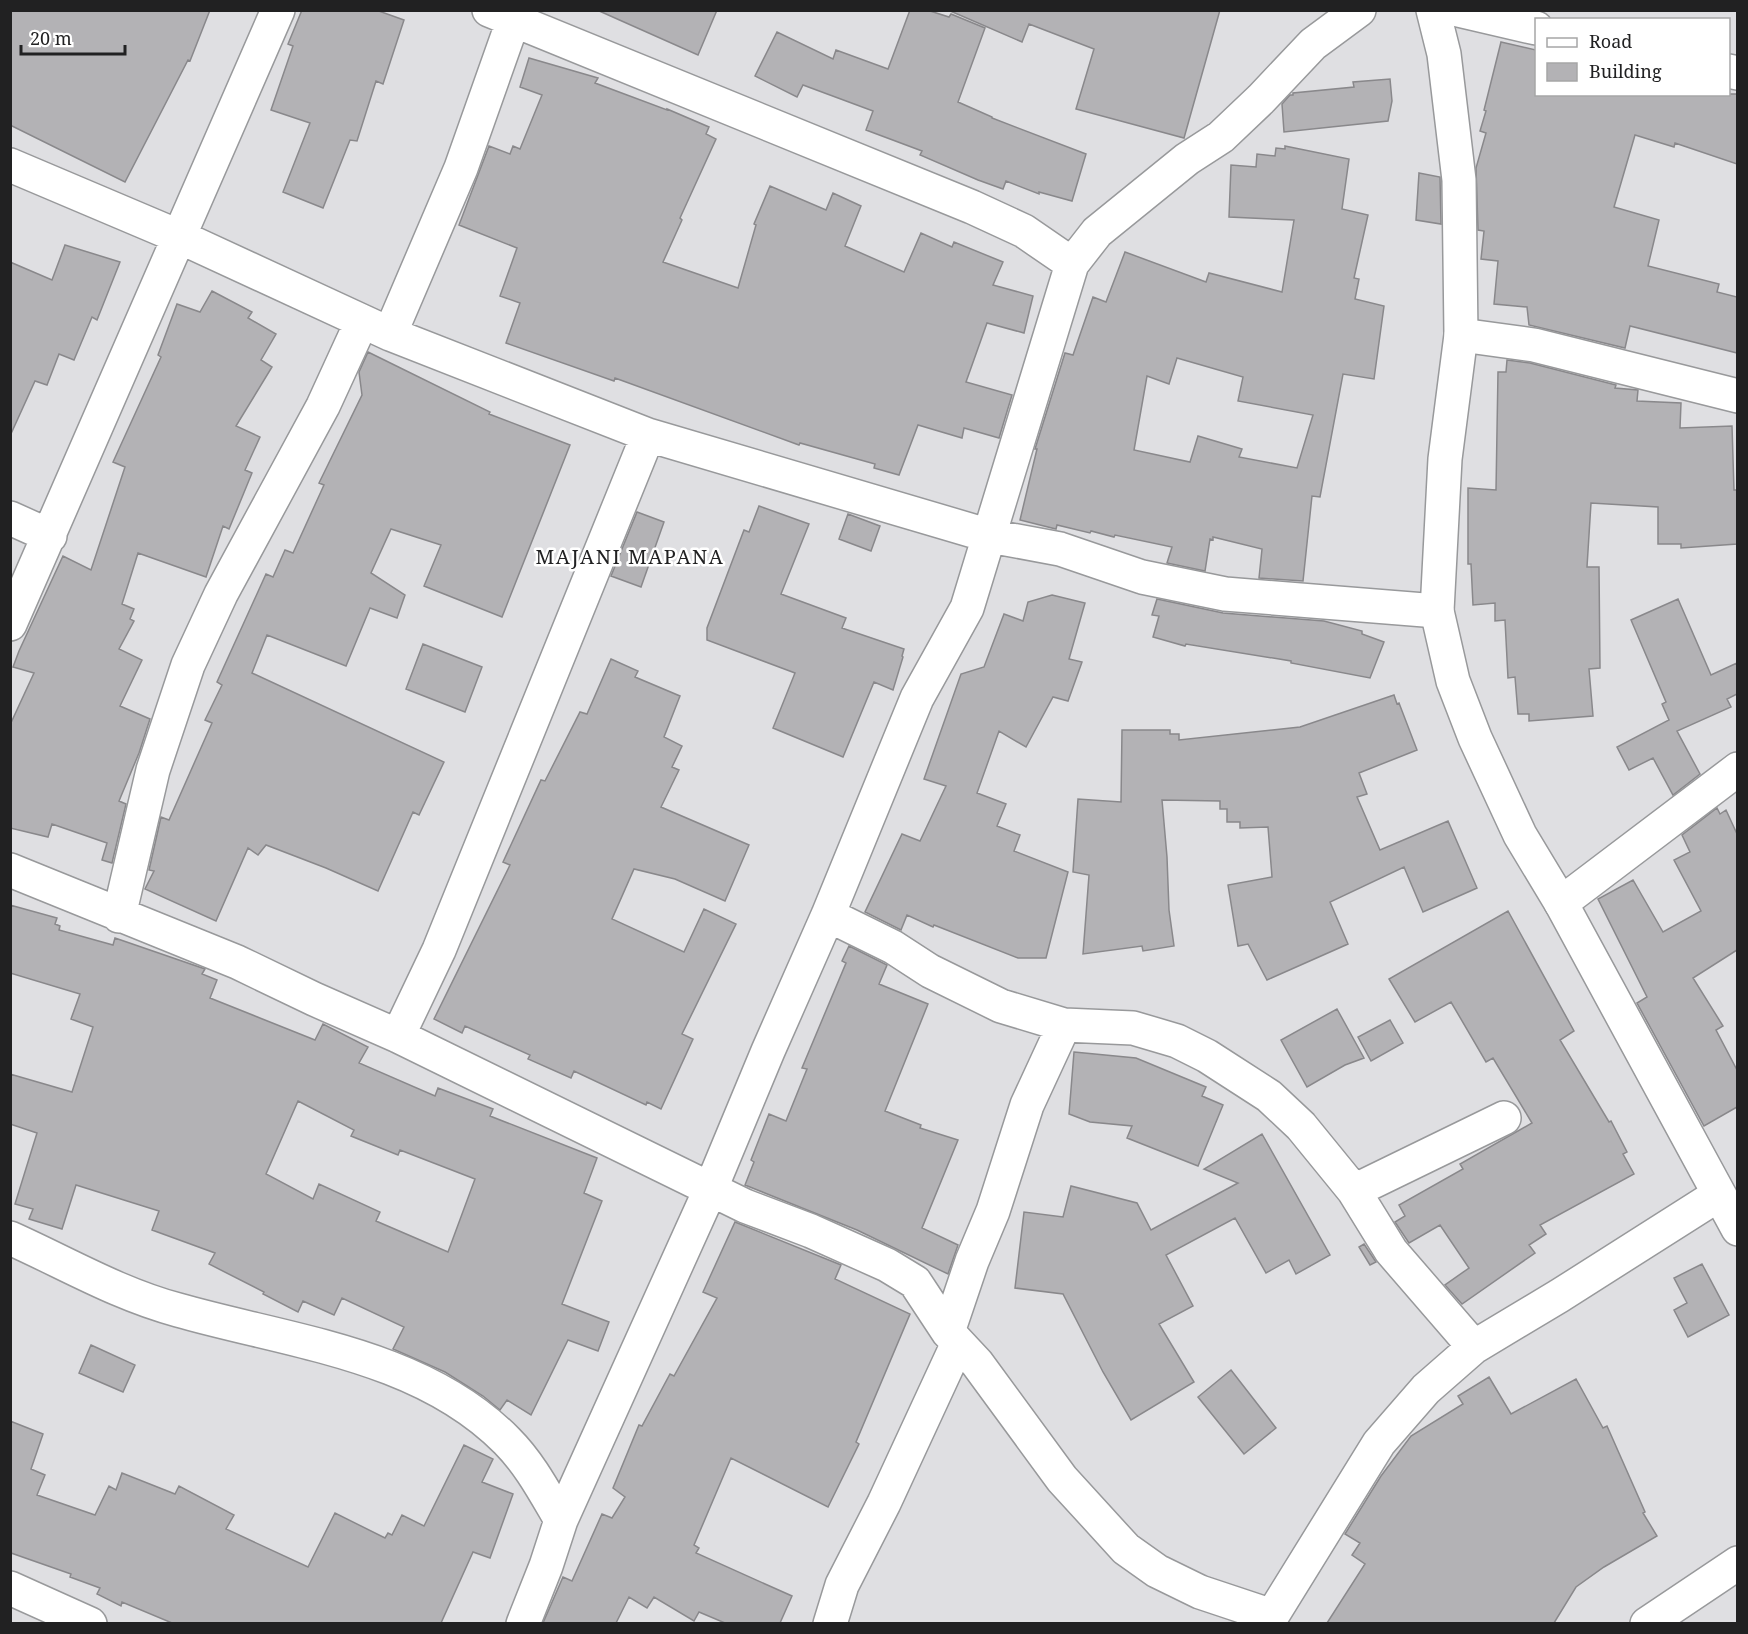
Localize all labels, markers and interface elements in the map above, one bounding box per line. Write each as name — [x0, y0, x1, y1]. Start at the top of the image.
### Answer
scale bar — [21, 18, 124, 56]
legend — [1535, 18, 1730, 96]
text: 20 m — [30, 26, 72, 50]
text: Road — [1589, 29, 1632, 53]
text: Building — [1589, 59, 1662, 83]
district label: MAJANI MAPANA — [536, 543, 724, 570]

